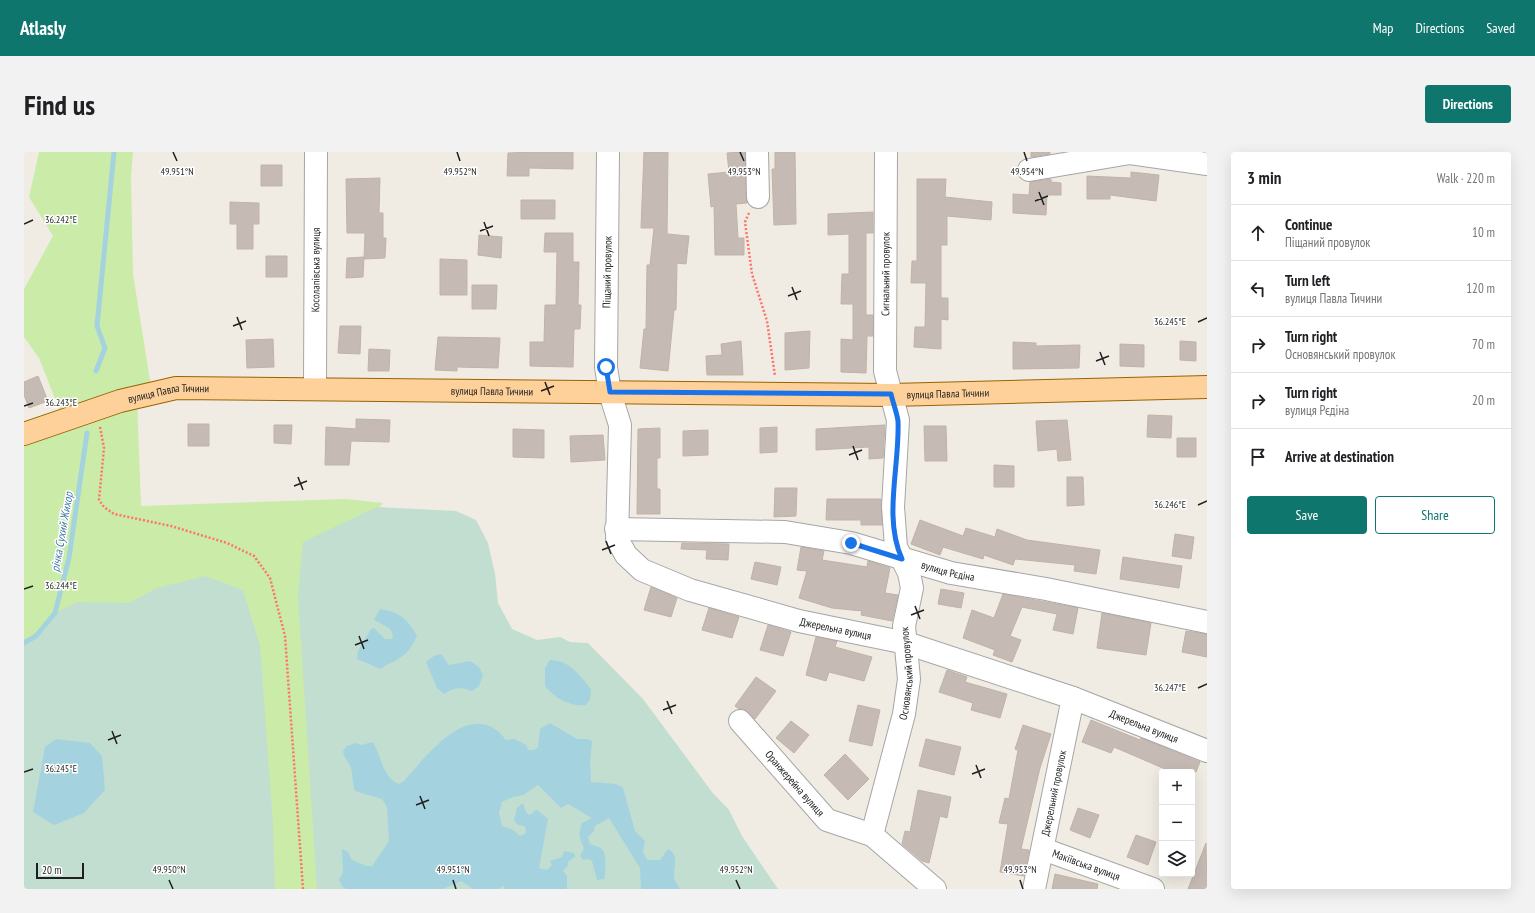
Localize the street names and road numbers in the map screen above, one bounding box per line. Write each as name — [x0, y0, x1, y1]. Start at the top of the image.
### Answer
street label: Косолапівська вулиця — [308, 228, 323, 312]
street label: Сигнальний провулок — [878, 231, 893, 316]
street label: Піщаний провулок — [599, 235, 615, 308]
street label: вулиця Павла Тичини — [126, 381, 209, 406]
street label: вулиця Павла Тичини — [451, 384, 533, 398]
street label: вулиця Павла Тичини — [907, 386, 989, 402]
street label: вулиця Рєдіна — [920, 558, 976, 584]
street label: Джерельна вулиця — [799, 614, 873, 643]
street label: Основянський провулок — [896, 626, 916, 722]
street label: Джерельна вулиця — [1108, 706, 1180, 746]
street label: Оранжерейна вулиця — [762, 748, 827, 819]
street label: Джерельний провулок — [1038, 748, 1069, 837]
street label: Макіївська вулиця — [1050, 846, 1122, 883]

